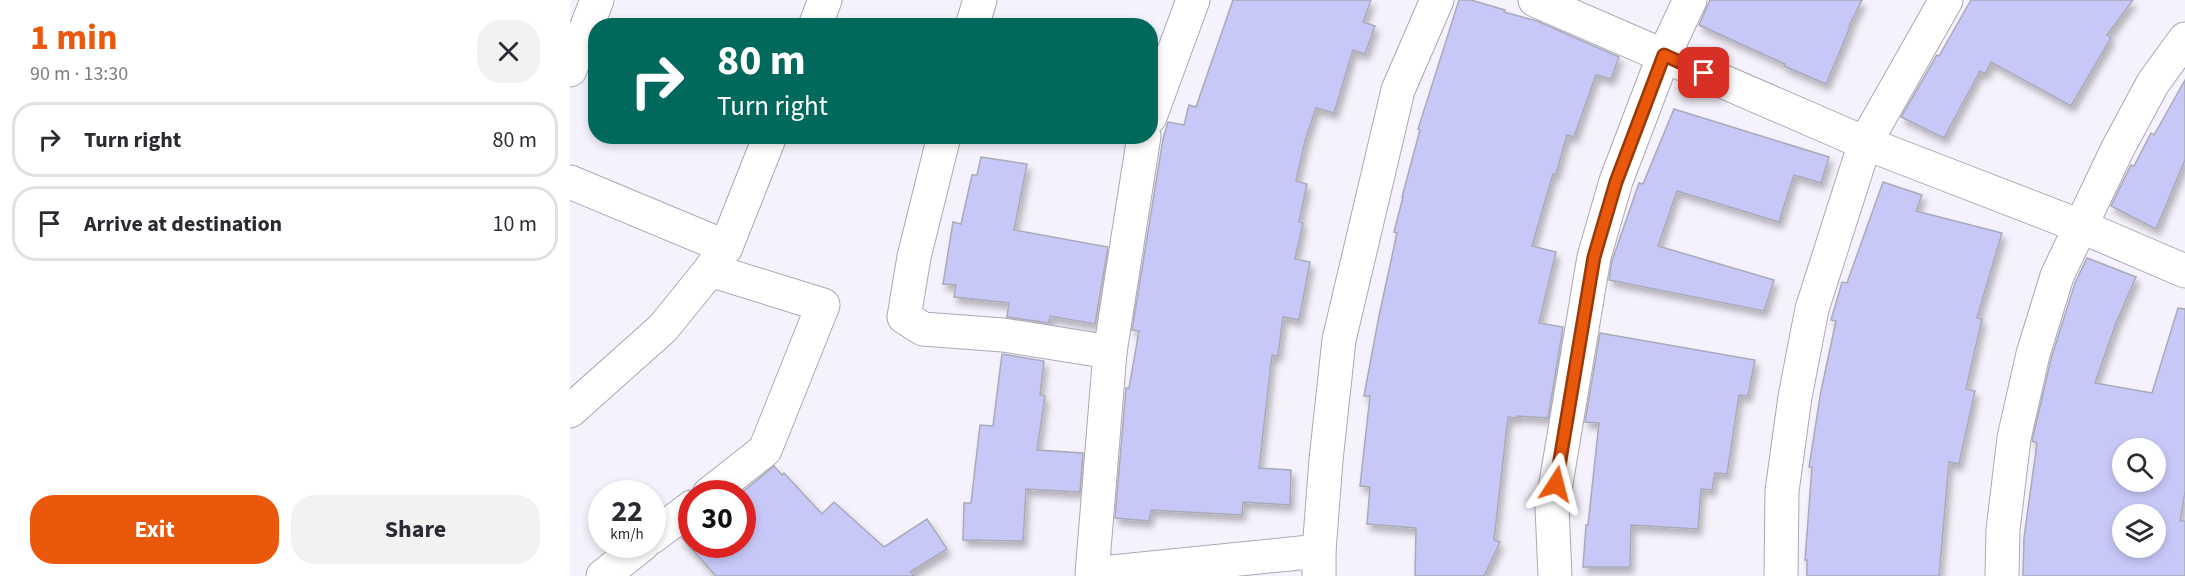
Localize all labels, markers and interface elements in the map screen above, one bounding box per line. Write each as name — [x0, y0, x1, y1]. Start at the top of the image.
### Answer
text: 1 min — [30, 12, 118, 63]
button: close — [477, 20, 540, 83]
text: 80 m — [717, 31, 806, 91]
icon: right — [618, 42, 696, 120]
pin — [1678, 47, 1729, 98]
icon: arrive — [1687, 56, 1720, 89]
text: 90 m · 13:30 — [30, 60, 128, 88]
text: Turn right — [717, 87, 828, 126]
icon: right — [33, 123, 66, 156]
text: Turn right — [84, 124, 181, 156]
text: 80 m — [492, 124, 537, 156]
icon: arrive — [33, 207, 66, 240]
text: Arrive at destination — [84, 208, 282, 240]
text: 10 m — [492, 208, 537, 240]
map controls — [2112, 438, 2166, 558]
button: search — [2112, 438, 2166, 492]
position arrow — [1524, 452, 1588, 516]
speed limit sign: 30 — [678, 480, 756, 558]
text: 22 — [611, 490, 643, 533]
button: Exit — [30, 495, 279, 564]
button: Share — [291, 495, 540, 564]
button: layers — [2112, 504, 2166, 558]
text: km/h — [610, 524, 644, 545]

